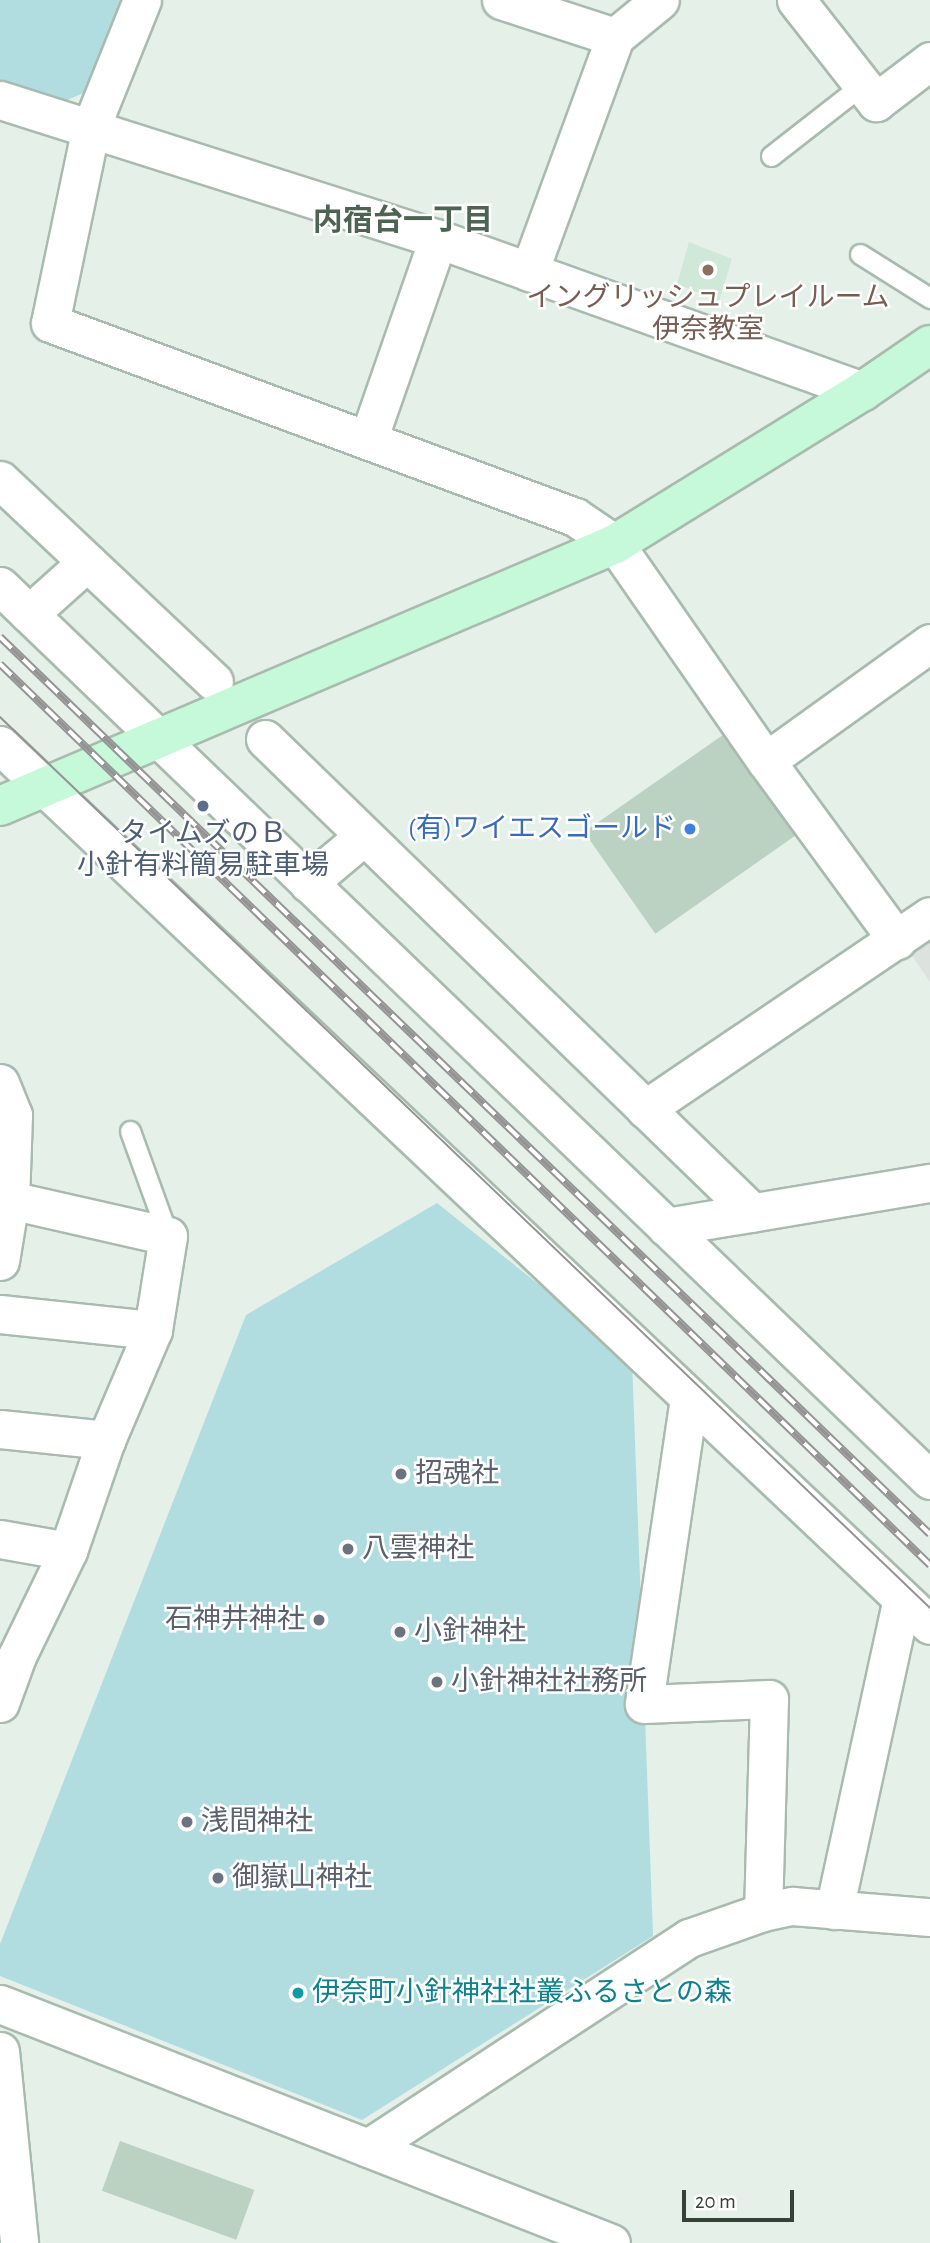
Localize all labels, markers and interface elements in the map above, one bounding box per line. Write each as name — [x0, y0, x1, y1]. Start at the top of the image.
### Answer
district label: 内宿台一丁目 — [313, 203, 493, 239]
marker: イングリッシュプレイルーム 伊奈教室 — [700, 262, 716, 278]
place label: イングリッシュプレイルーム 伊奈教室 — [526, 281, 890, 347]
marker: タイムズのＢ 小針有料簡易駐車場 — [195, 798, 211, 814]
place label: (有)ワイエスゴールド — [407, 812, 676, 846]
place label: タイムズのＢ 小針有料簡易駐車場 — [77, 817, 329, 883]
marker: (有)ワイエスゴールド — [682, 821, 698, 837]
place label: 招魂社 — [415, 1457, 499, 1491]
marker: 招魂社 — [393, 1466, 409, 1482]
place label: 八雲神社 — [362, 1532, 474, 1566]
marker: 八雲神社 — [340, 1541, 356, 1557]
place label: 石神井神社 — [165, 1603, 305, 1637]
marker: 石神井神社 — [311, 1612, 327, 1628]
place label: 小針神社 — [414, 1615, 526, 1649]
marker: 小針神社 — [392, 1624, 408, 1640]
place label: 小針神社社務所 — [451, 1665, 647, 1699]
marker: 小針神社社務所 — [429, 1674, 445, 1690]
place label: 浅間神社 — [201, 1805, 313, 1839]
marker: 浅間神社 — [179, 1814, 195, 1830]
place label: 御嶽山神社 — [232, 1861, 372, 1895]
marker: 御嶽山神社 — [210, 1870, 226, 1886]
place label: 伊奈町小針神社社叢ふるさとの森 — [312, 1976, 732, 2010]
marker: 伊奈町小針神社社叢ふるさとの森 — [290, 1985, 306, 2001]
scale bar — [685, 2176, 797, 2220]
text: 20 m — [695, 2191, 736, 2212]

